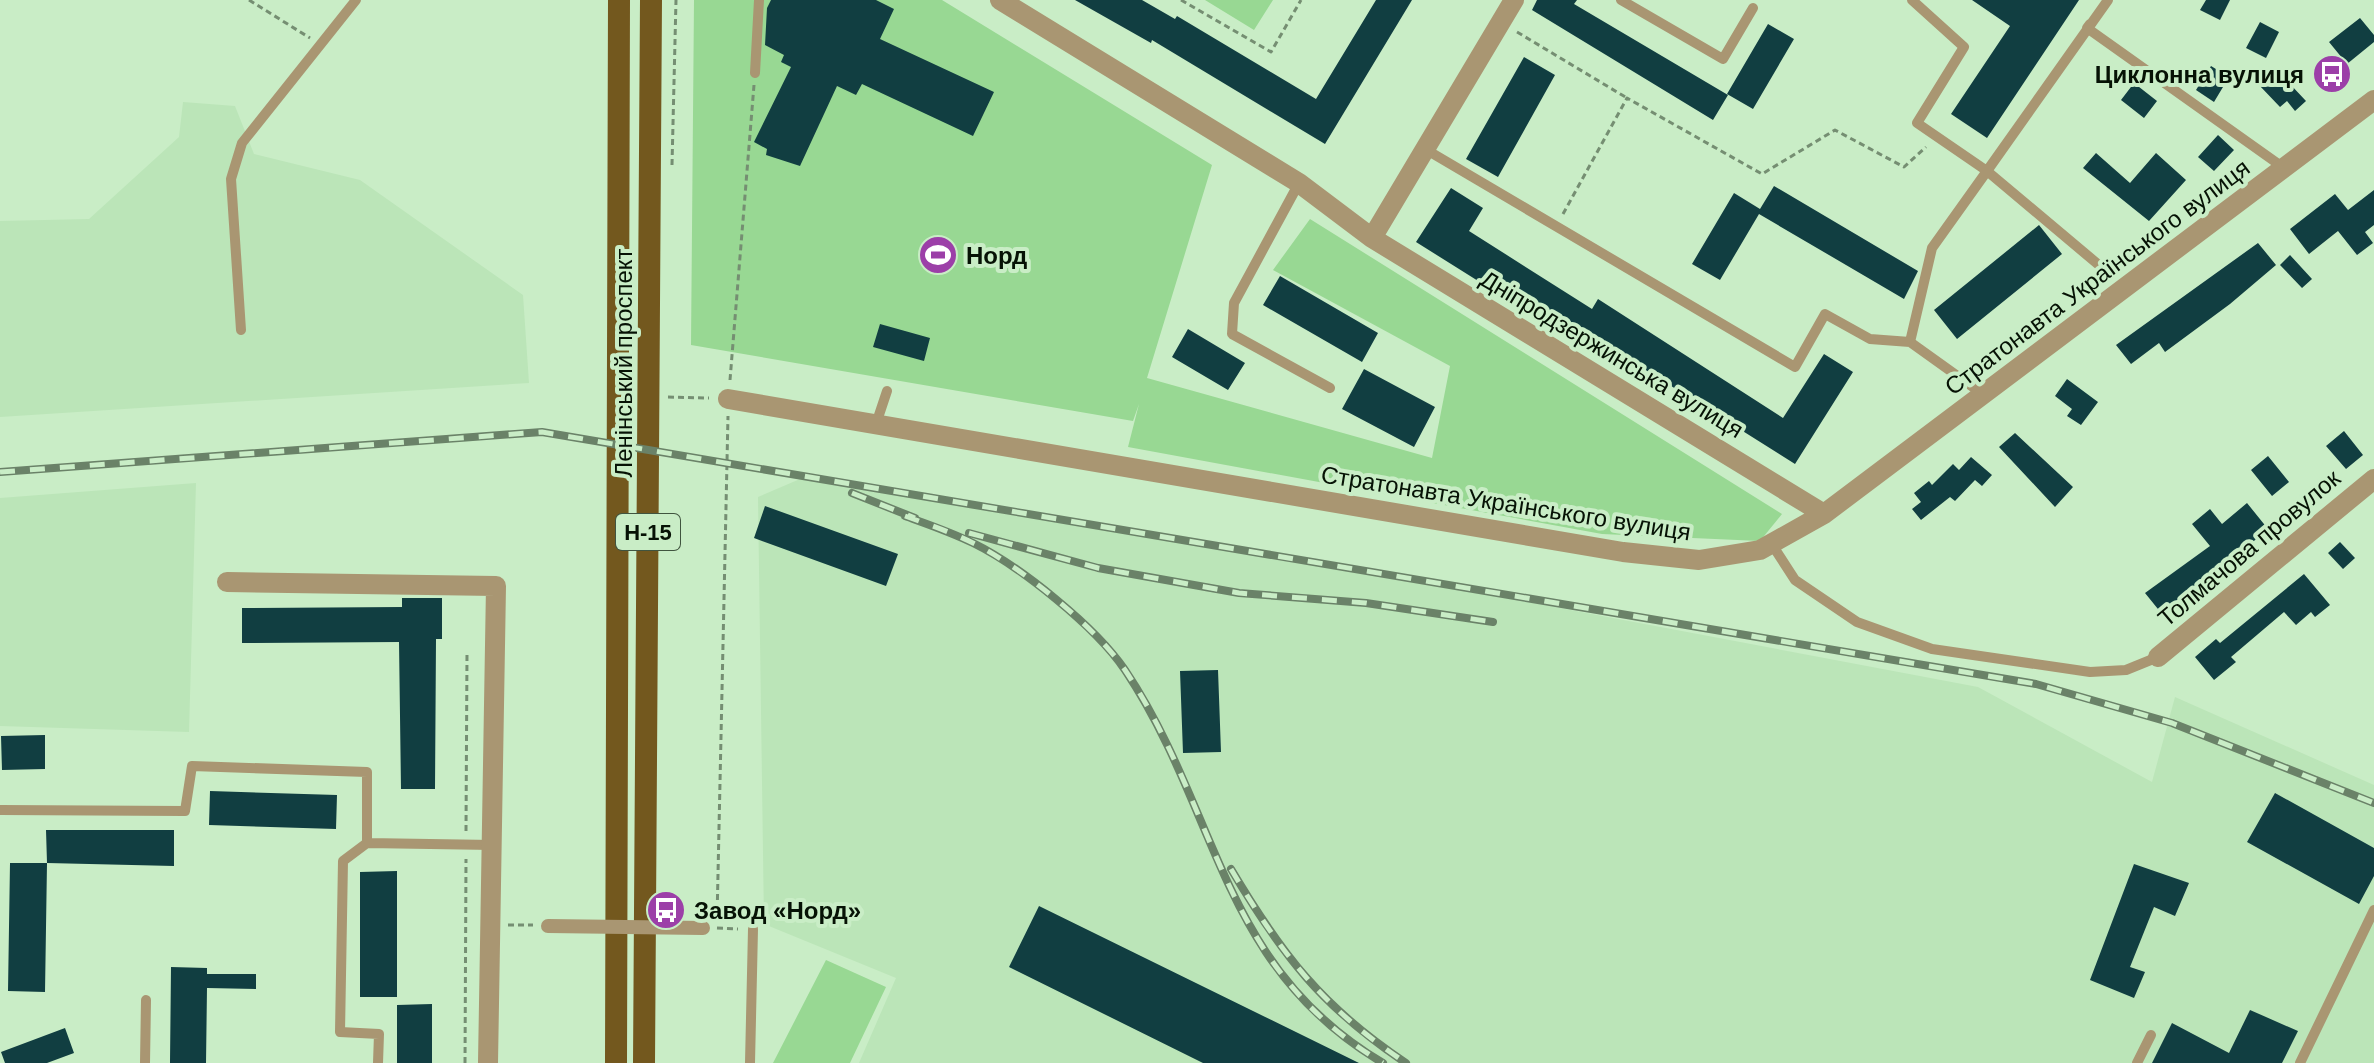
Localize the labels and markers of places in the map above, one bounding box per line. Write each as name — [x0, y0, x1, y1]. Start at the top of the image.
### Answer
bus stop icon: Циклонна вулиця — [2311, 53, 2353, 95]
place label: Циклонна вулиця — [2095, 61, 2304, 88]
sports icon: Норд — [917, 234, 959, 276]
place label: Норд — [966, 242, 1027, 269]
bus stop icon: Завод «Норд» — [645, 889, 687, 931]
place label: Завод «Норд» — [694, 897, 861, 924]

